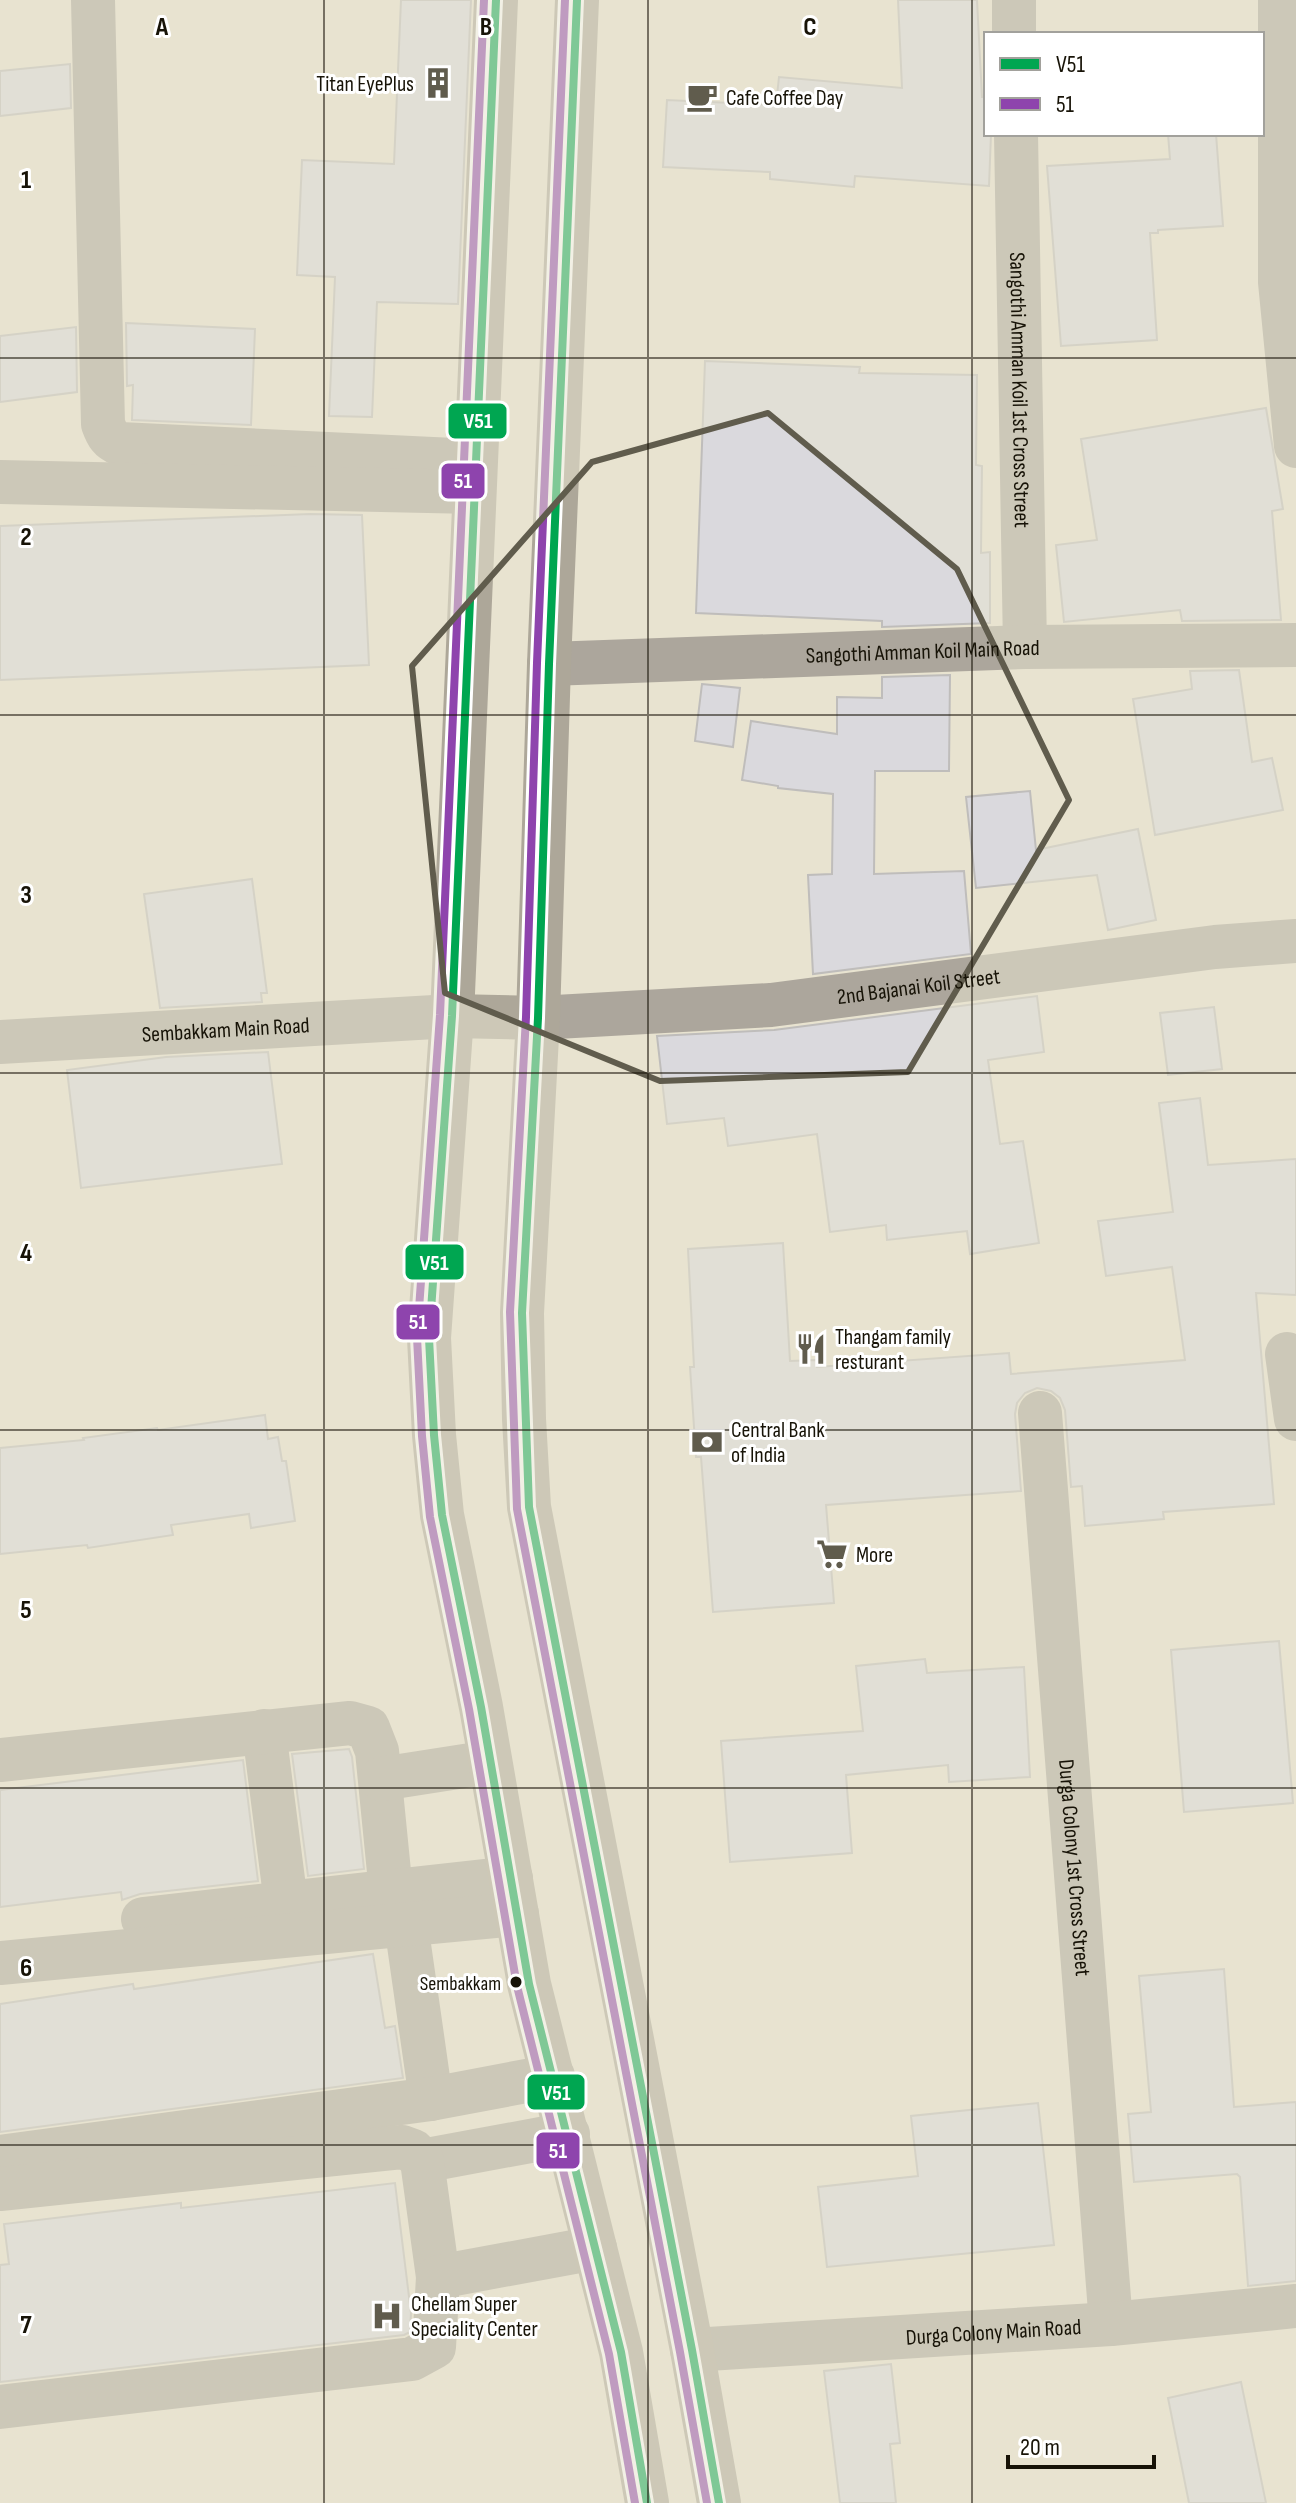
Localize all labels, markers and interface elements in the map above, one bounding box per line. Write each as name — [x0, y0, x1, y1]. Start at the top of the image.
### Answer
text: A — [155, 12, 169, 43]
text: B — [480, 12, 492, 43]
text: C — [803, 12, 817, 43]
legend — [984, 32, 1264, 136]
text: V51 — [1056, 50, 1085, 79]
building icon: Titan EyePlus — [421, 66, 455, 100]
place label: Titan EyePlus — [316, 71, 414, 98]
cafe icon: Cafe Coffee Day — [685, 80, 719, 114]
place label: Cafe Coffee Day — [726, 85, 844, 112]
text: 51 — [1056, 90, 1075, 119]
text: 1 — [21, 165, 31, 196]
street label: Sangothi Amman Koil 1st Cross Street — [1003, 252, 1035, 528]
line badge: V51 — [447, 402, 508, 440]
text: V51 — [463, 408, 493, 435]
line badge: 51 — [440, 462, 486, 500]
text: 51 — [454, 468, 473, 495]
text: 2 — [20, 522, 32, 553]
street label: Sangothi Amman Koil Main Road — [805, 635, 1040, 670]
text: 3 — [20, 880, 32, 911]
street label: 2nd Bajanai Koil Street — [835, 963, 1002, 1011]
street label: Sembakkam Main Road — [141, 1012, 310, 1049]
text: 4 — [20, 1238, 32, 1269]
line badge: V51 — [404, 1243, 465, 1281]
text: V51 — [419, 1250, 449, 1277]
line badge: 51 — [395, 1303, 441, 1341]
text: 51 — [409, 1309, 428, 1336]
place label: Thangam family resturant — [835, 1324, 952, 1376]
restaurant icon: Thangam family resturant — [794, 1332, 828, 1366]
place label: Central Bank of India — [731, 1417, 825, 1469]
bank icon: Central Bank of India — [690, 1425, 724, 1459]
supermarket icon: More — [815, 1537, 849, 1571]
place label: More — [856, 1542, 893, 1569]
text: 5 — [20, 1595, 32, 1626]
street label: Durga Colony 1st Cross Street — [1052, 1758, 1096, 1978]
text: 6 — [20, 1953, 32, 1984]
place label: Sembakkam — [420, 1972, 501, 1996]
marker: Sembakkam — [508, 1974, 524, 1990]
line badge: V51 — [526, 2073, 586, 2111]
text: V51 — [541, 2080, 571, 2107]
line badge: 51 — [535, 2131, 581, 2170]
text: 51 — [549, 2138, 568, 2165]
place label: Chellam Super Speciality Center — [411, 2291, 538, 2343]
hospital icon: Chellam Super Speciality Center — [370, 2299, 404, 2333]
text: 7 — [20, 2310, 32, 2341]
street label: Durga Colony Main Road — [905, 2314, 1082, 2352]
scale bar — [1008, 2419, 1154, 2469]
text: 20 m — [1020, 2433, 1060, 2462]

